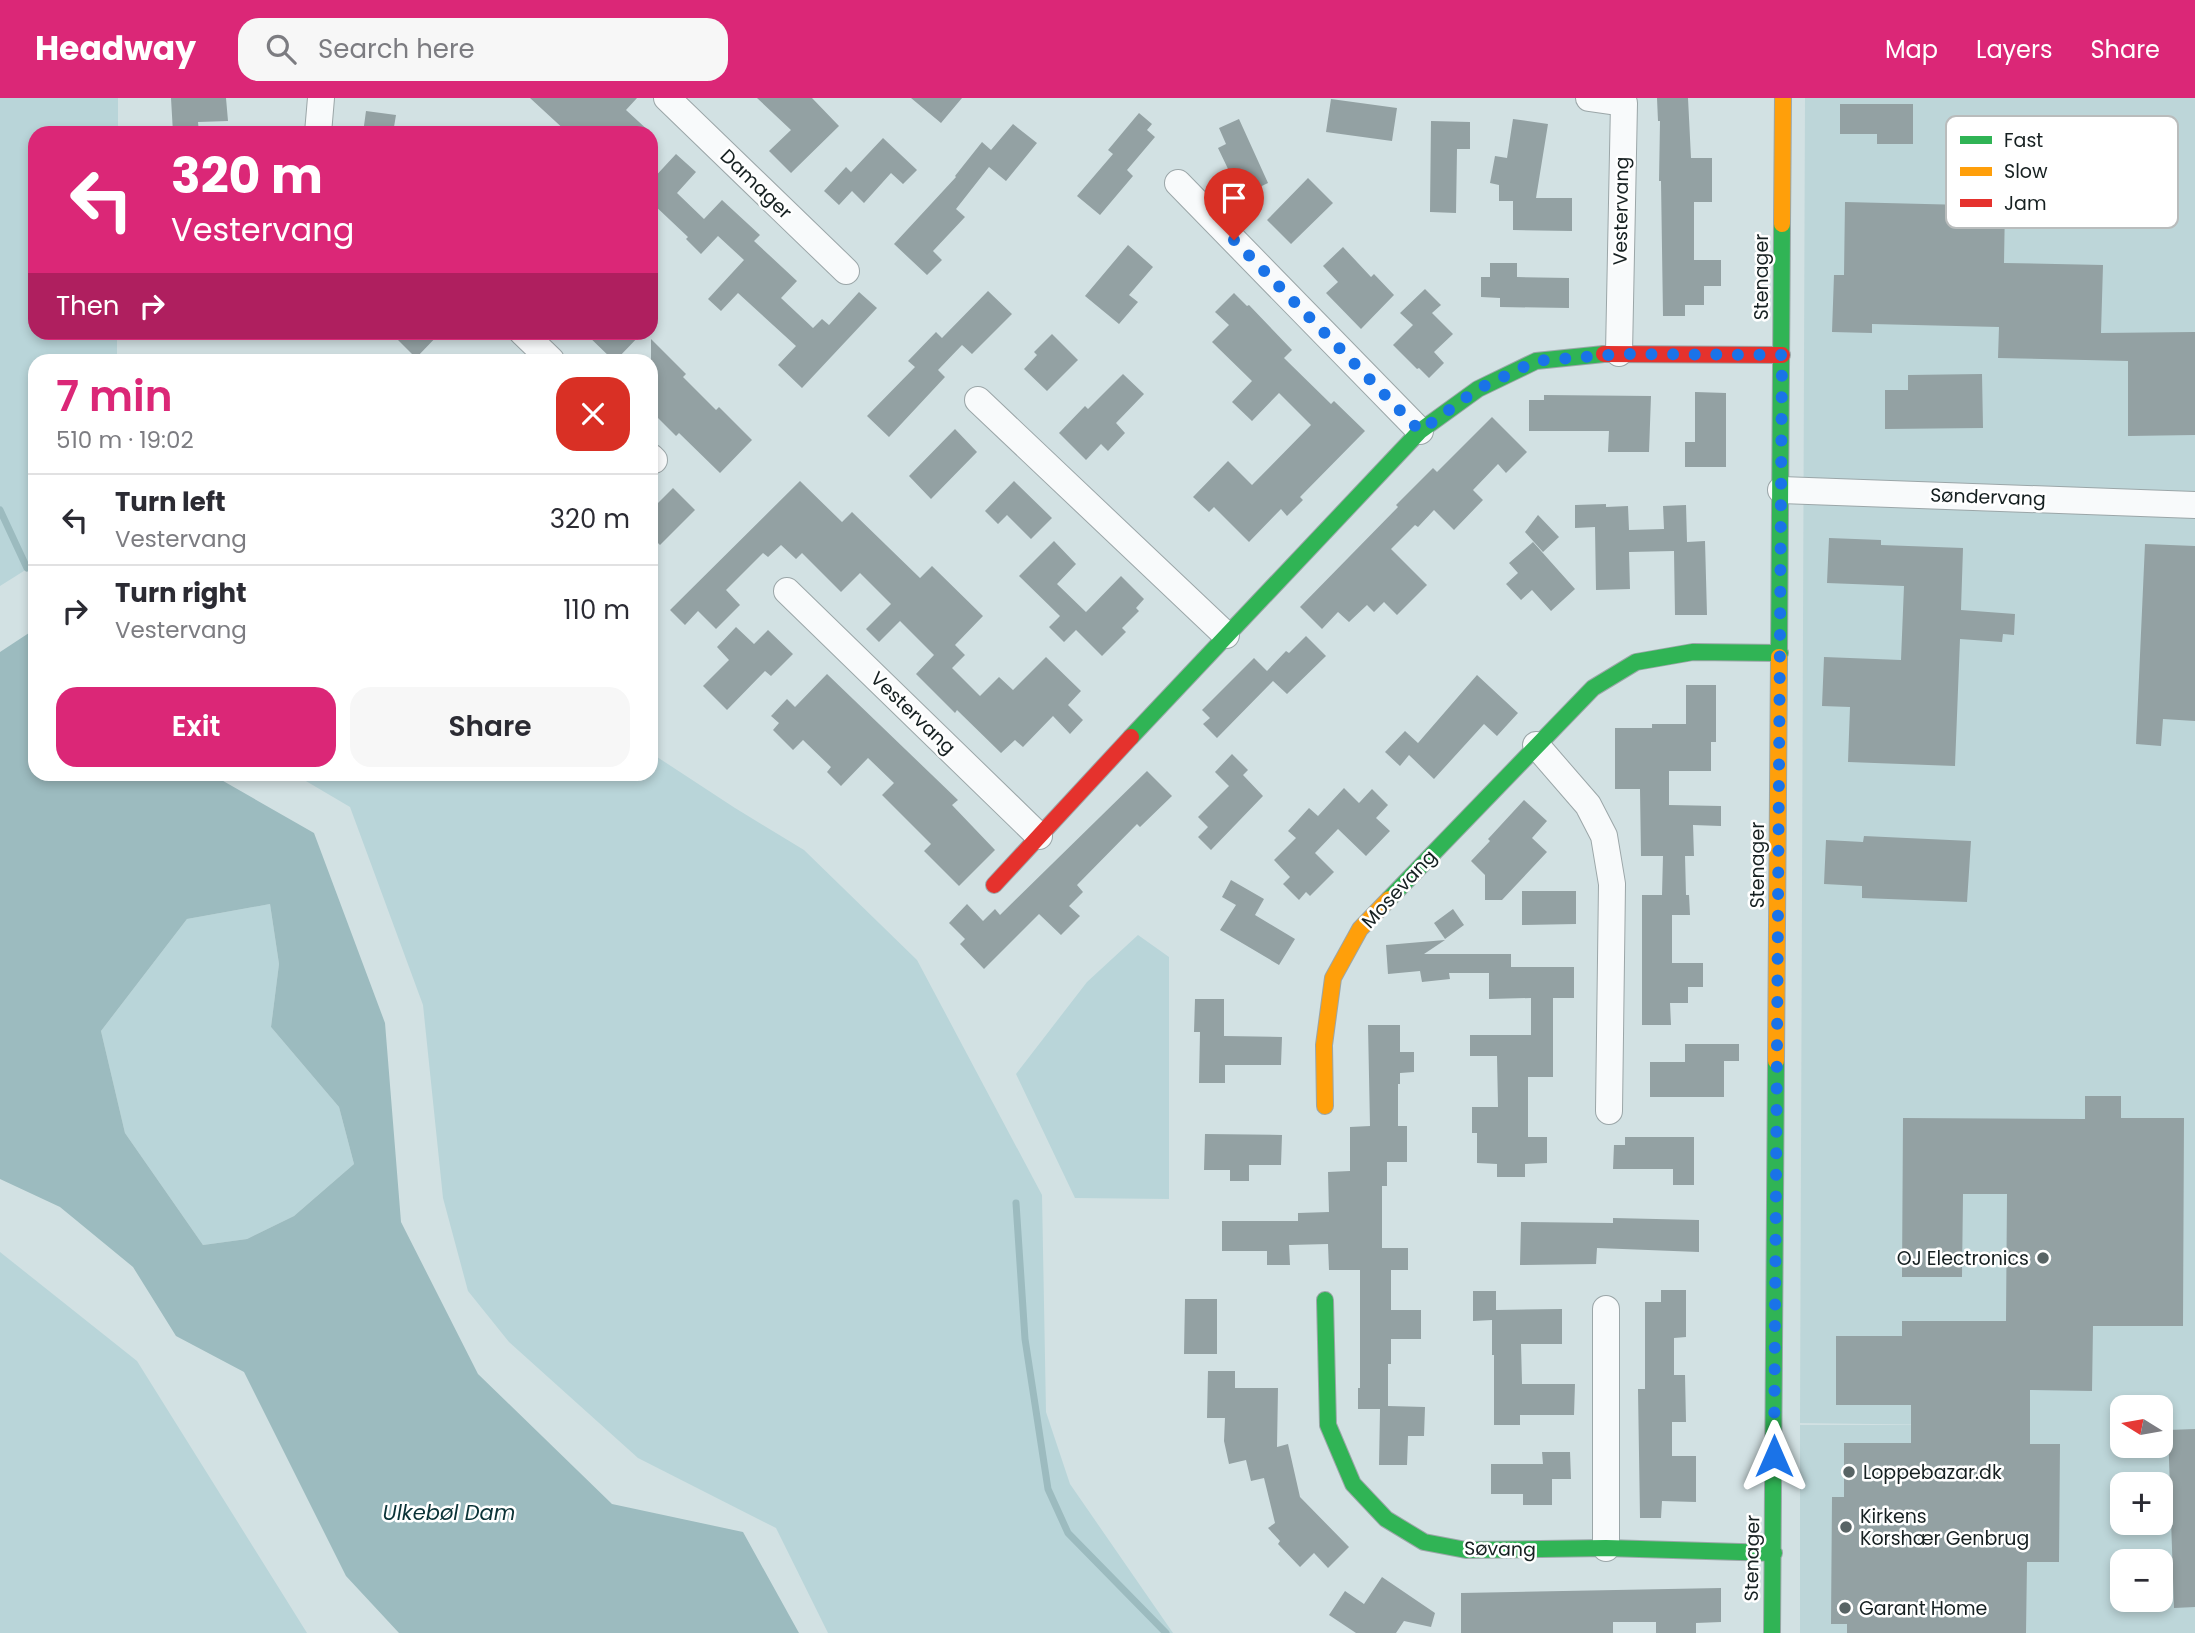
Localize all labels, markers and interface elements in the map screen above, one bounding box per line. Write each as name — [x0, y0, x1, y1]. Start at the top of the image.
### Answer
search box — [238, 18, 728, 81]
text: Headway — [35, 25, 196, 72]
icon: search — [262, 30, 300, 68]
text: Search here — [318, 31, 475, 67]
text: Map — [1885, 33, 1938, 66]
text: Layers — [1976, 33, 2052, 66]
text: Share — [2090, 33, 2160, 66]
legend — [1946, 116, 2178, 228]
text: Fast — [2004, 127, 2043, 154]
text: 320 m — [171, 142, 323, 210]
street label: Damager — [714, 143, 798, 225]
icon: left — [56, 154, 147, 245]
street label: Vestervang — [1607, 156, 1635, 266]
text: Slow — [2004, 158, 2048, 185]
pin — [1204, 168, 1264, 240]
icon: arrive — [1215, 179, 1253, 217]
text: Jam — [2004, 190, 2046, 217]
text: Vestervang — [171, 207, 354, 252]
street label: Stenager — [1748, 234, 1775, 320]
icon: right — [133, 287, 171, 325]
text: Then — [56, 288, 119, 324]
text: 7 min — [56, 367, 172, 426]
button: close — [556, 377, 630, 451]
text: 510 m · 19:02 — [56, 424, 194, 456]
street label: Søndervang — [1930, 481, 2046, 513]
text: Turn left — [115, 484, 226, 520]
icon: left — [56, 501, 94, 539]
text: 320 m — [550, 501, 630, 537]
text: Vestervang — [115, 523, 247, 555]
text: Turn right — [115, 575, 247, 611]
icon: right — [56, 592, 94, 630]
text: 110 m — [563, 592, 630, 628]
text: Vestervang — [115, 614, 247, 646]
street label: Vestervang — [864, 665, 962, 761]
button: Exit — [56, 687, 336, 767]
button: Share — [350, 687, 630, 767]
street label: Stenager — [1744, 822, 1771, 908]
street label: Mosevang — [1355, 844, 1443, 934]
place label: OJ Electronics — [1897, 1245, 2029, 1272]
marker: OJ Electronics — [2035, 1250, 2051, 1266]
north arrow — [2110, 1395, 2174, 1458]
map controls — [2110, 1395, 2173, 1612]
position arrow — [1737, 1419, 1811, 1493]
place label: Loppebazar.dk — [1863, 1459, 2002, 1486]
marker: Loppebazar.dk — [1841, 1464, 1857, 1480]
button: + — [2110, 1472, 2173, 1535]
water label: Ulkebøl Dam — [383, 1498, 515, 1527]
place label: Kirkens Korshær Genbrug — [1860, 1503, 2029, 1552]
street label: Stenager — [1738, 1514, 1766, 1602]
marker: Kirkens Korshær Genbrug — [1838, 1519, 1854, 1535]
street label: Søvang — [1464, 1535, 1536, 1563]
button: − — [2110, 1549, 2173, 1612]
place label: Garant Home — [1859, 1595, 1987, 1622]
marker: Garant Home — [1837, 1600, 1853, 1616]

